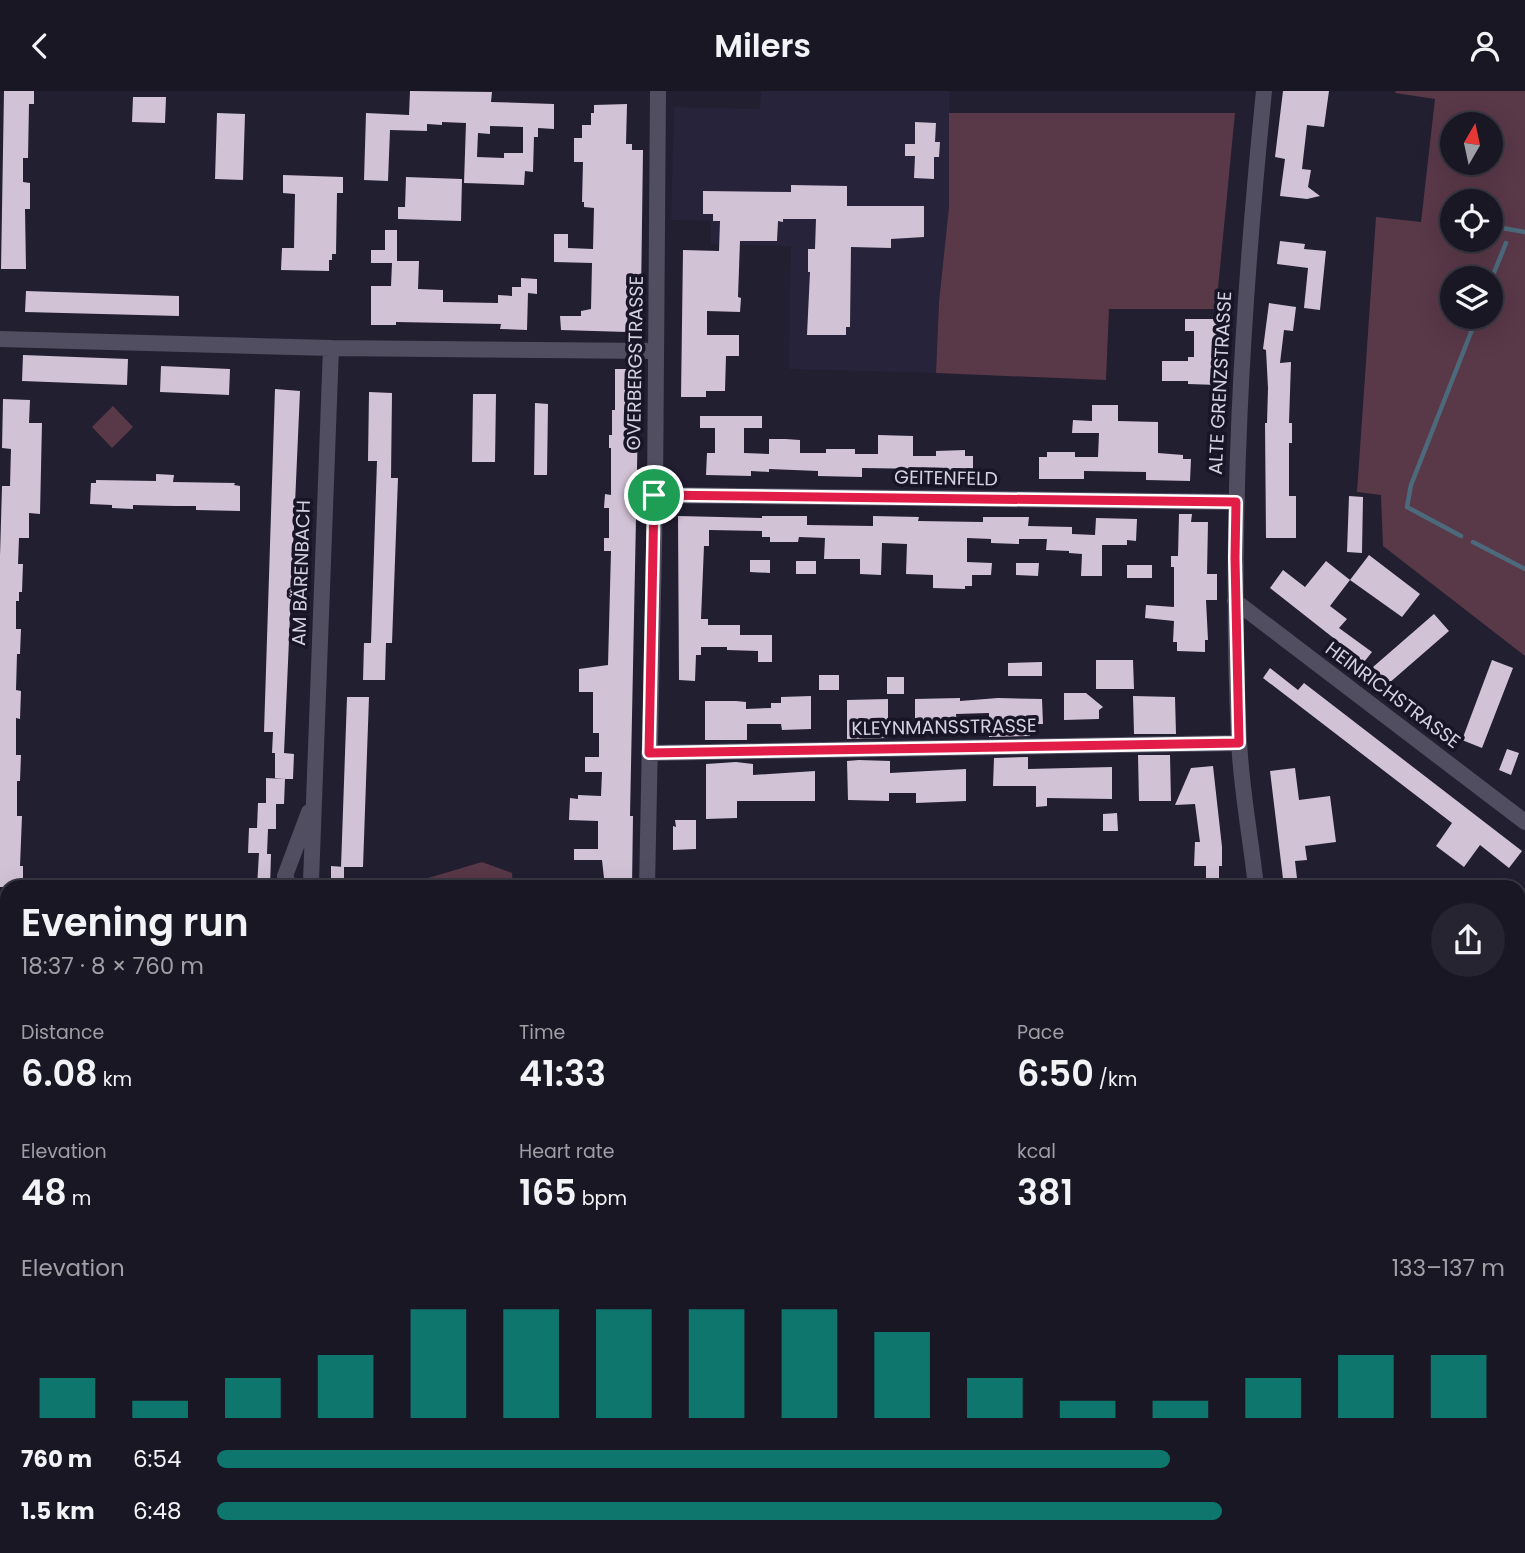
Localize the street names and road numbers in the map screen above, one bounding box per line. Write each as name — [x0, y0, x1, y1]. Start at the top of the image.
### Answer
street label: OVERBERGSTRASSE — [620, 275, 650, 451]
street label: ALTE GRENZSTRASSE — [1202, 291, 1238, 475]
street label: GEITENFELD — [894, 464, 998, 492]
street label: AM BÄRENBACH — [285, 500, 317, 646]
street label: HEINRICHSTRASSE — [1320, 635, 1466, 755]
street label: KLEYNMANSSTRASSE — [851, 712, 1037, 742]

